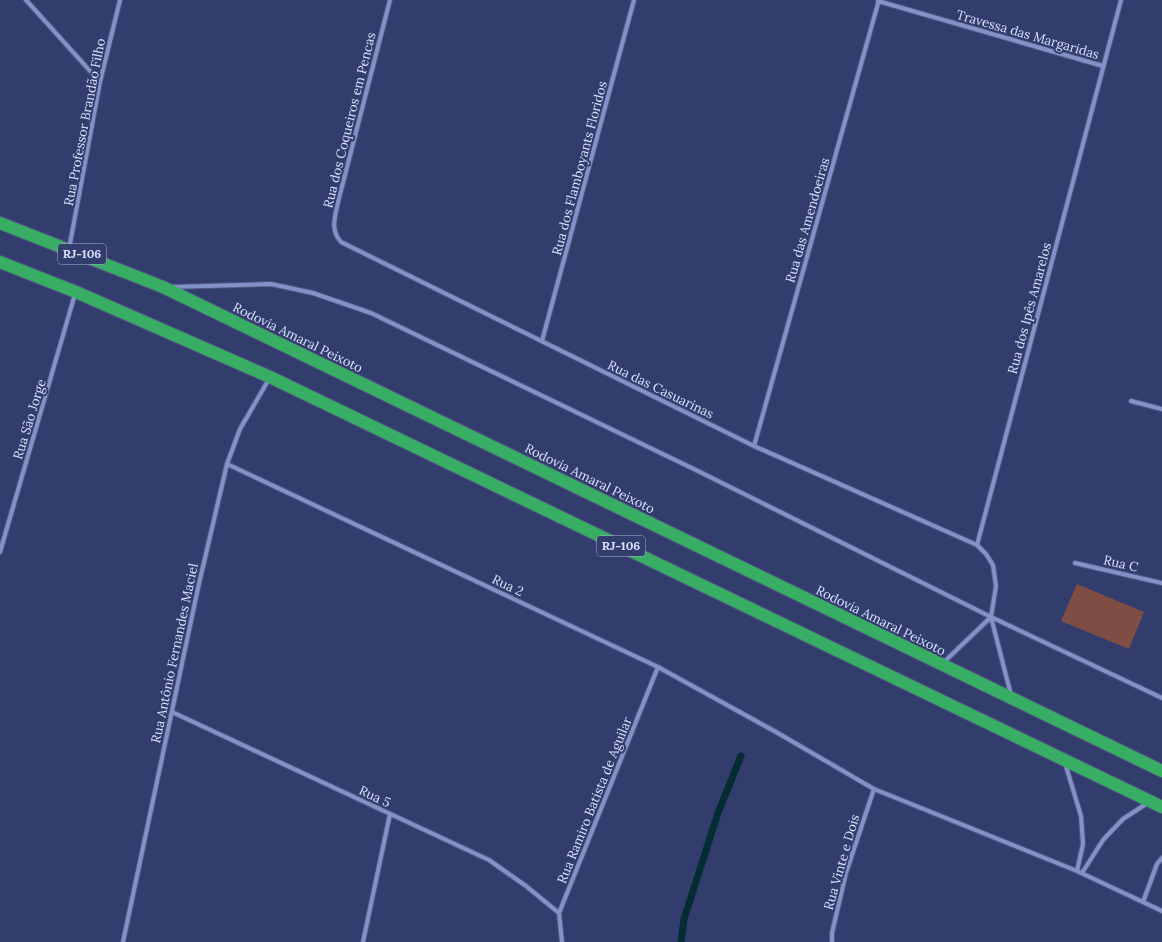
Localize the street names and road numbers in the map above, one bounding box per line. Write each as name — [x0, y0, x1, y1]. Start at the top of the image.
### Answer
street label: Travessa das Margaridas — [955, 6, 1101, 63]
street label: Rua dos Coqueiros em Pencas — [319, 31, 380, 210]
street label: Rua Professor Brandão Filho — [60, 36, 109, 207]
street label: Rua dos Flamboyants Floridos — [548, 79, 611, 257]
street label: Rua das Amendoeiras — [782, 156, 833, 284]
street label: Rua dos Ipês Amarelos — [1004, 240, 1055, 376]
road number: RJ-106 — [58, 244, 106, 264]
street label: Rodovia Amaral Peixoto — [230, 299, 366, 376]
street label: Rua das Casuarinas — [605, 356, 717, 423]
street label: Rua São Jorge — [9, 377, 50, 461]
street label: Rodovia Amaral Peixoto — [522, 440, 658, 517]
road number: RJ-106 — [597, 536, 645, 556]
street label: Rua C — [1102, 551, 1140, 576]
street label: Rua Antônio Fernandes Maciel — [147, 561, 202, 745]
street label: Rua 2 — [489, 571, 526, 600]
street label: Rodovia Amaral Peixoto — [813, 582, 949, 659]
street label: Rua Ramiro Batista de Aguilar — [553, 714, 636, 886]
street label: Rua 5 — [356, 782, 393, 811]
street label: Rua Vinte e Dois — [820, 812, 863, 912]

